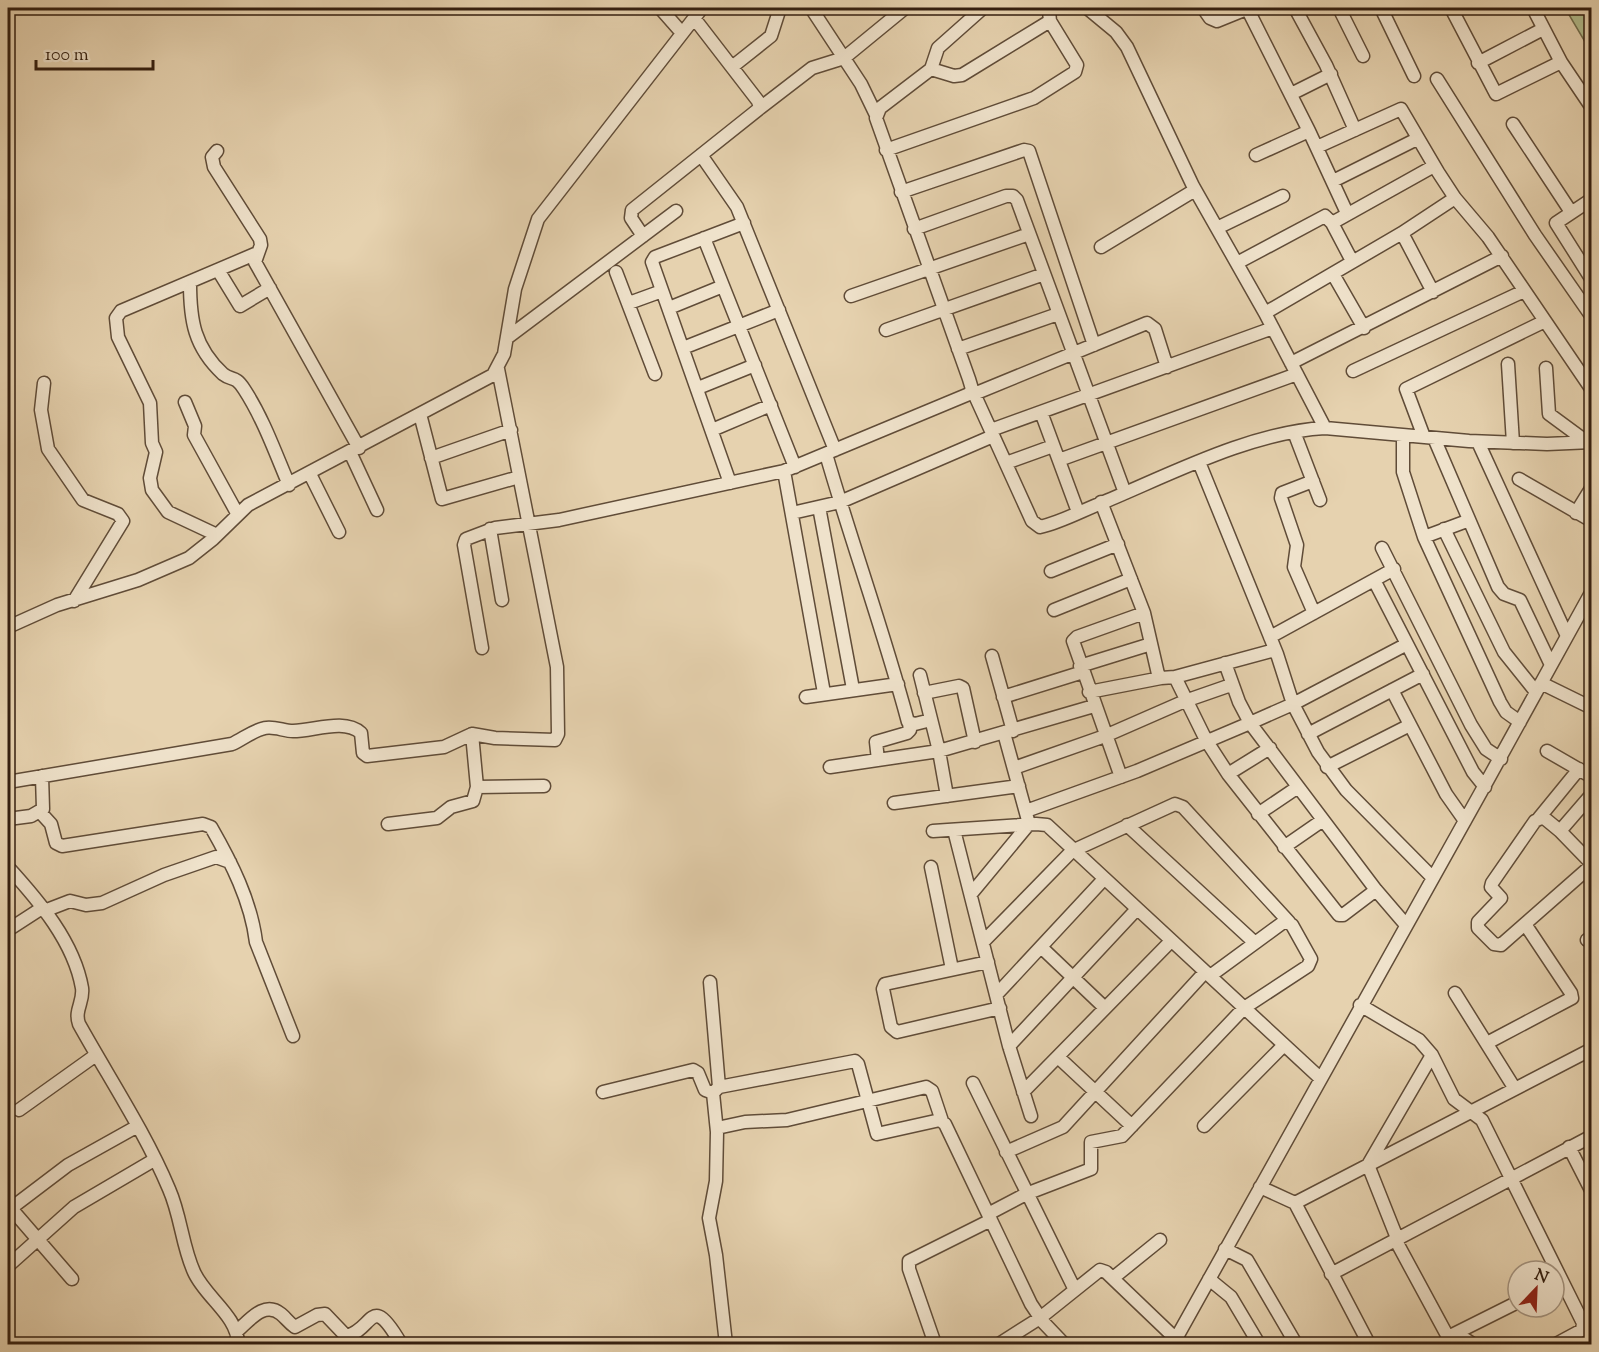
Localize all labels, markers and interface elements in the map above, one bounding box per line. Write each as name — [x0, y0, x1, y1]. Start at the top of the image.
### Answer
scale bar — [36, 33, 153, 71]
text: 100 m — [45, 43, 89, 69]
north arrow — [1506, 1259, 1566, 1319]
text: N — [1531, 1264, 1551, 1291]

